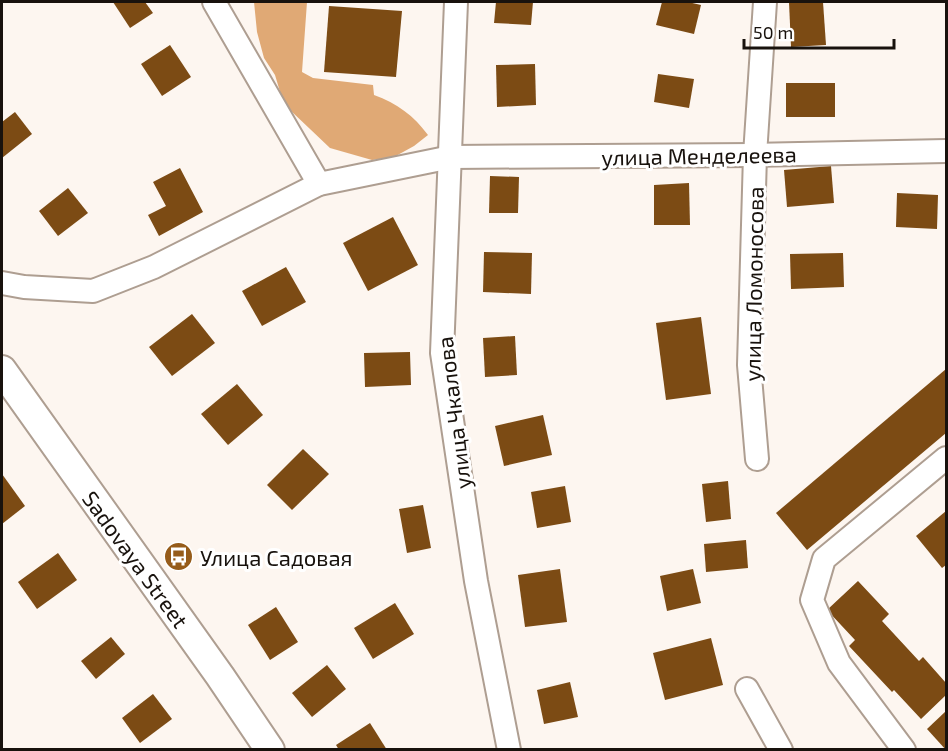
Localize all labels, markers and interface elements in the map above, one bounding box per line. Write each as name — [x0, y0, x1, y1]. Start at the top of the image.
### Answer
scale bar — [744, 12, 894, 50]
text: 50 m — [753, 21, 793, 43]
street label: улица Менделеева — [601, 140, 797, 171]
street label: улица Ломоносова — [738, 186, 769, 382]
street label: улица Чкалова — [431, 335, 476, 491]
street label: Sadovaya Street — [78, 486, 194, 632]
bus stop icon: Улица Садовая — [163, 541, 195, 573]
place label: Улица Садовая — [200, 544, 353, 570]

